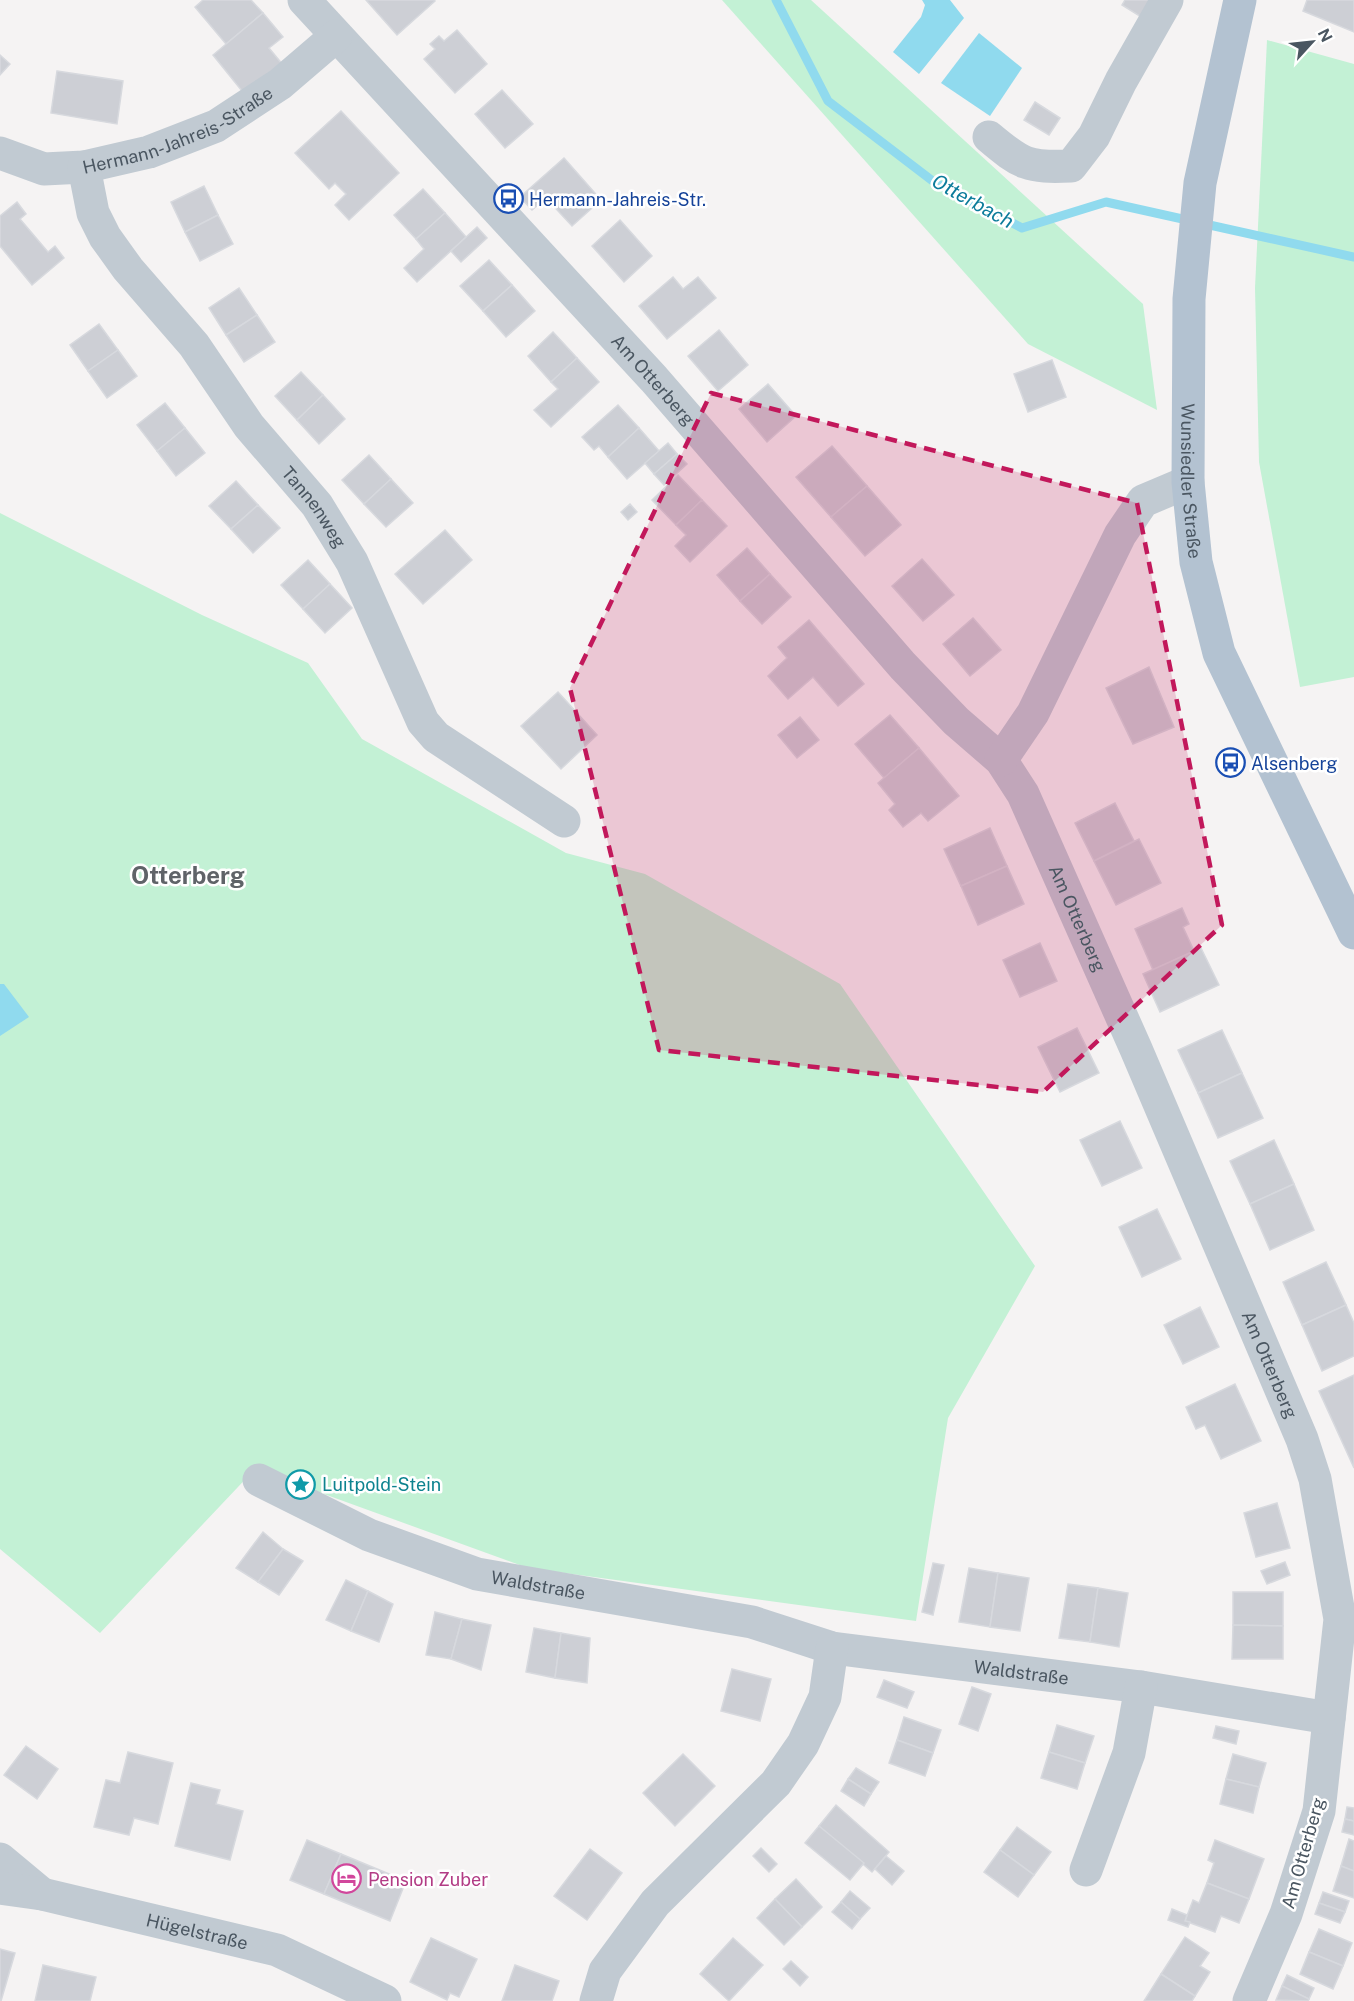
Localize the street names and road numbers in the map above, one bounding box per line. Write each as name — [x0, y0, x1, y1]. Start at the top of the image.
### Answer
street label: Hermann-Jahreis-Straße — [80, 82, 276, 178]
street label: Am Otterberg — [607, 330, 700, 429]
street label: Wunsiedler Straße — [1177, 403, 1206, 560]
street label: Tannenweg — [278, 462, 351, 551]
street label: Am Otterberg — [1045, 861, 1111, 975]
street label: Am Otterberg — [1238, 1307, 1302, 1421]
street label: Waldstraße — [489, 1566, 587, 1603]
street label: Waldstraße — [973, 1656, 1070, 1688]
street label: Am Otterberg — [1277, 1795, 1329, 1911]
street label: Hügelstraße — [144, 1909, 250, 1953]

